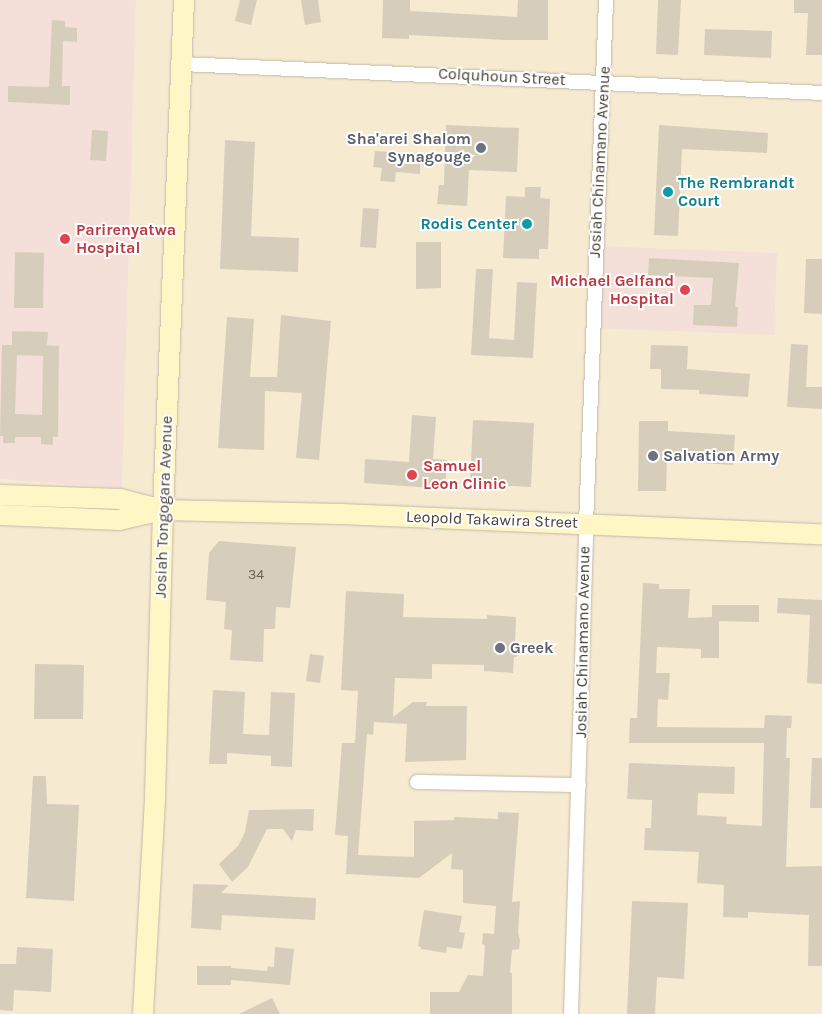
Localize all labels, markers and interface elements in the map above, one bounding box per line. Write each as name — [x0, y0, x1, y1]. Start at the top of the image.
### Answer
street label: Colquhoun Street — [438, 64, 566, 90]
street label: Josiah Chinamano Avenue — [585, 66, 615, 258]
place label: Sha'arei Shalom Synagouge — [347, 129, 471, 167]
marker: Sha'arei Shalom Synagouge — [475, 142, 487, 154]
place label: The Rembrandt Court — [678, 173, 795, 211]
marker: The Rembrandt Court — [662, 186, 674, 198]
place label: Rodis Center — [420, 214, 517, 234]
marker: Rodis Center — [521, 218, 533, 230]
place label: Parirenyatwa Hospital — [76, 220, 176, 258]
marker: Parirenyatwa Hospital — [58, 232, 72, 246]
place label: Michael Gelfand Hospital — [550, 271, 674, 309]
marker: Michael Gelfand Hospital — [678, 283, 692, 297]
street label: Josiah Tongogara Avenue — [151, 415, 177, 599]
place label: Salvation Army — [663, 446, 779, 466]
marker: Salvation Army — [647, 450, 659, 462]
place label: Samuel Leon Clinic — [423, 456, 506, 494]
marker: Samuel Leon Clinic — [405, 468, 419, 482]
street label: Leopold Takawira Street — [406, 507, 578, 533]
street label: Josiah Chinamano Avenue — [572, 546, 594, 738]
house number: 34 — [248, 567, 264, 583]
place label: Greek — [510, 638, 554, 658]
marker: Greek — [494, 642, 506, 654]

